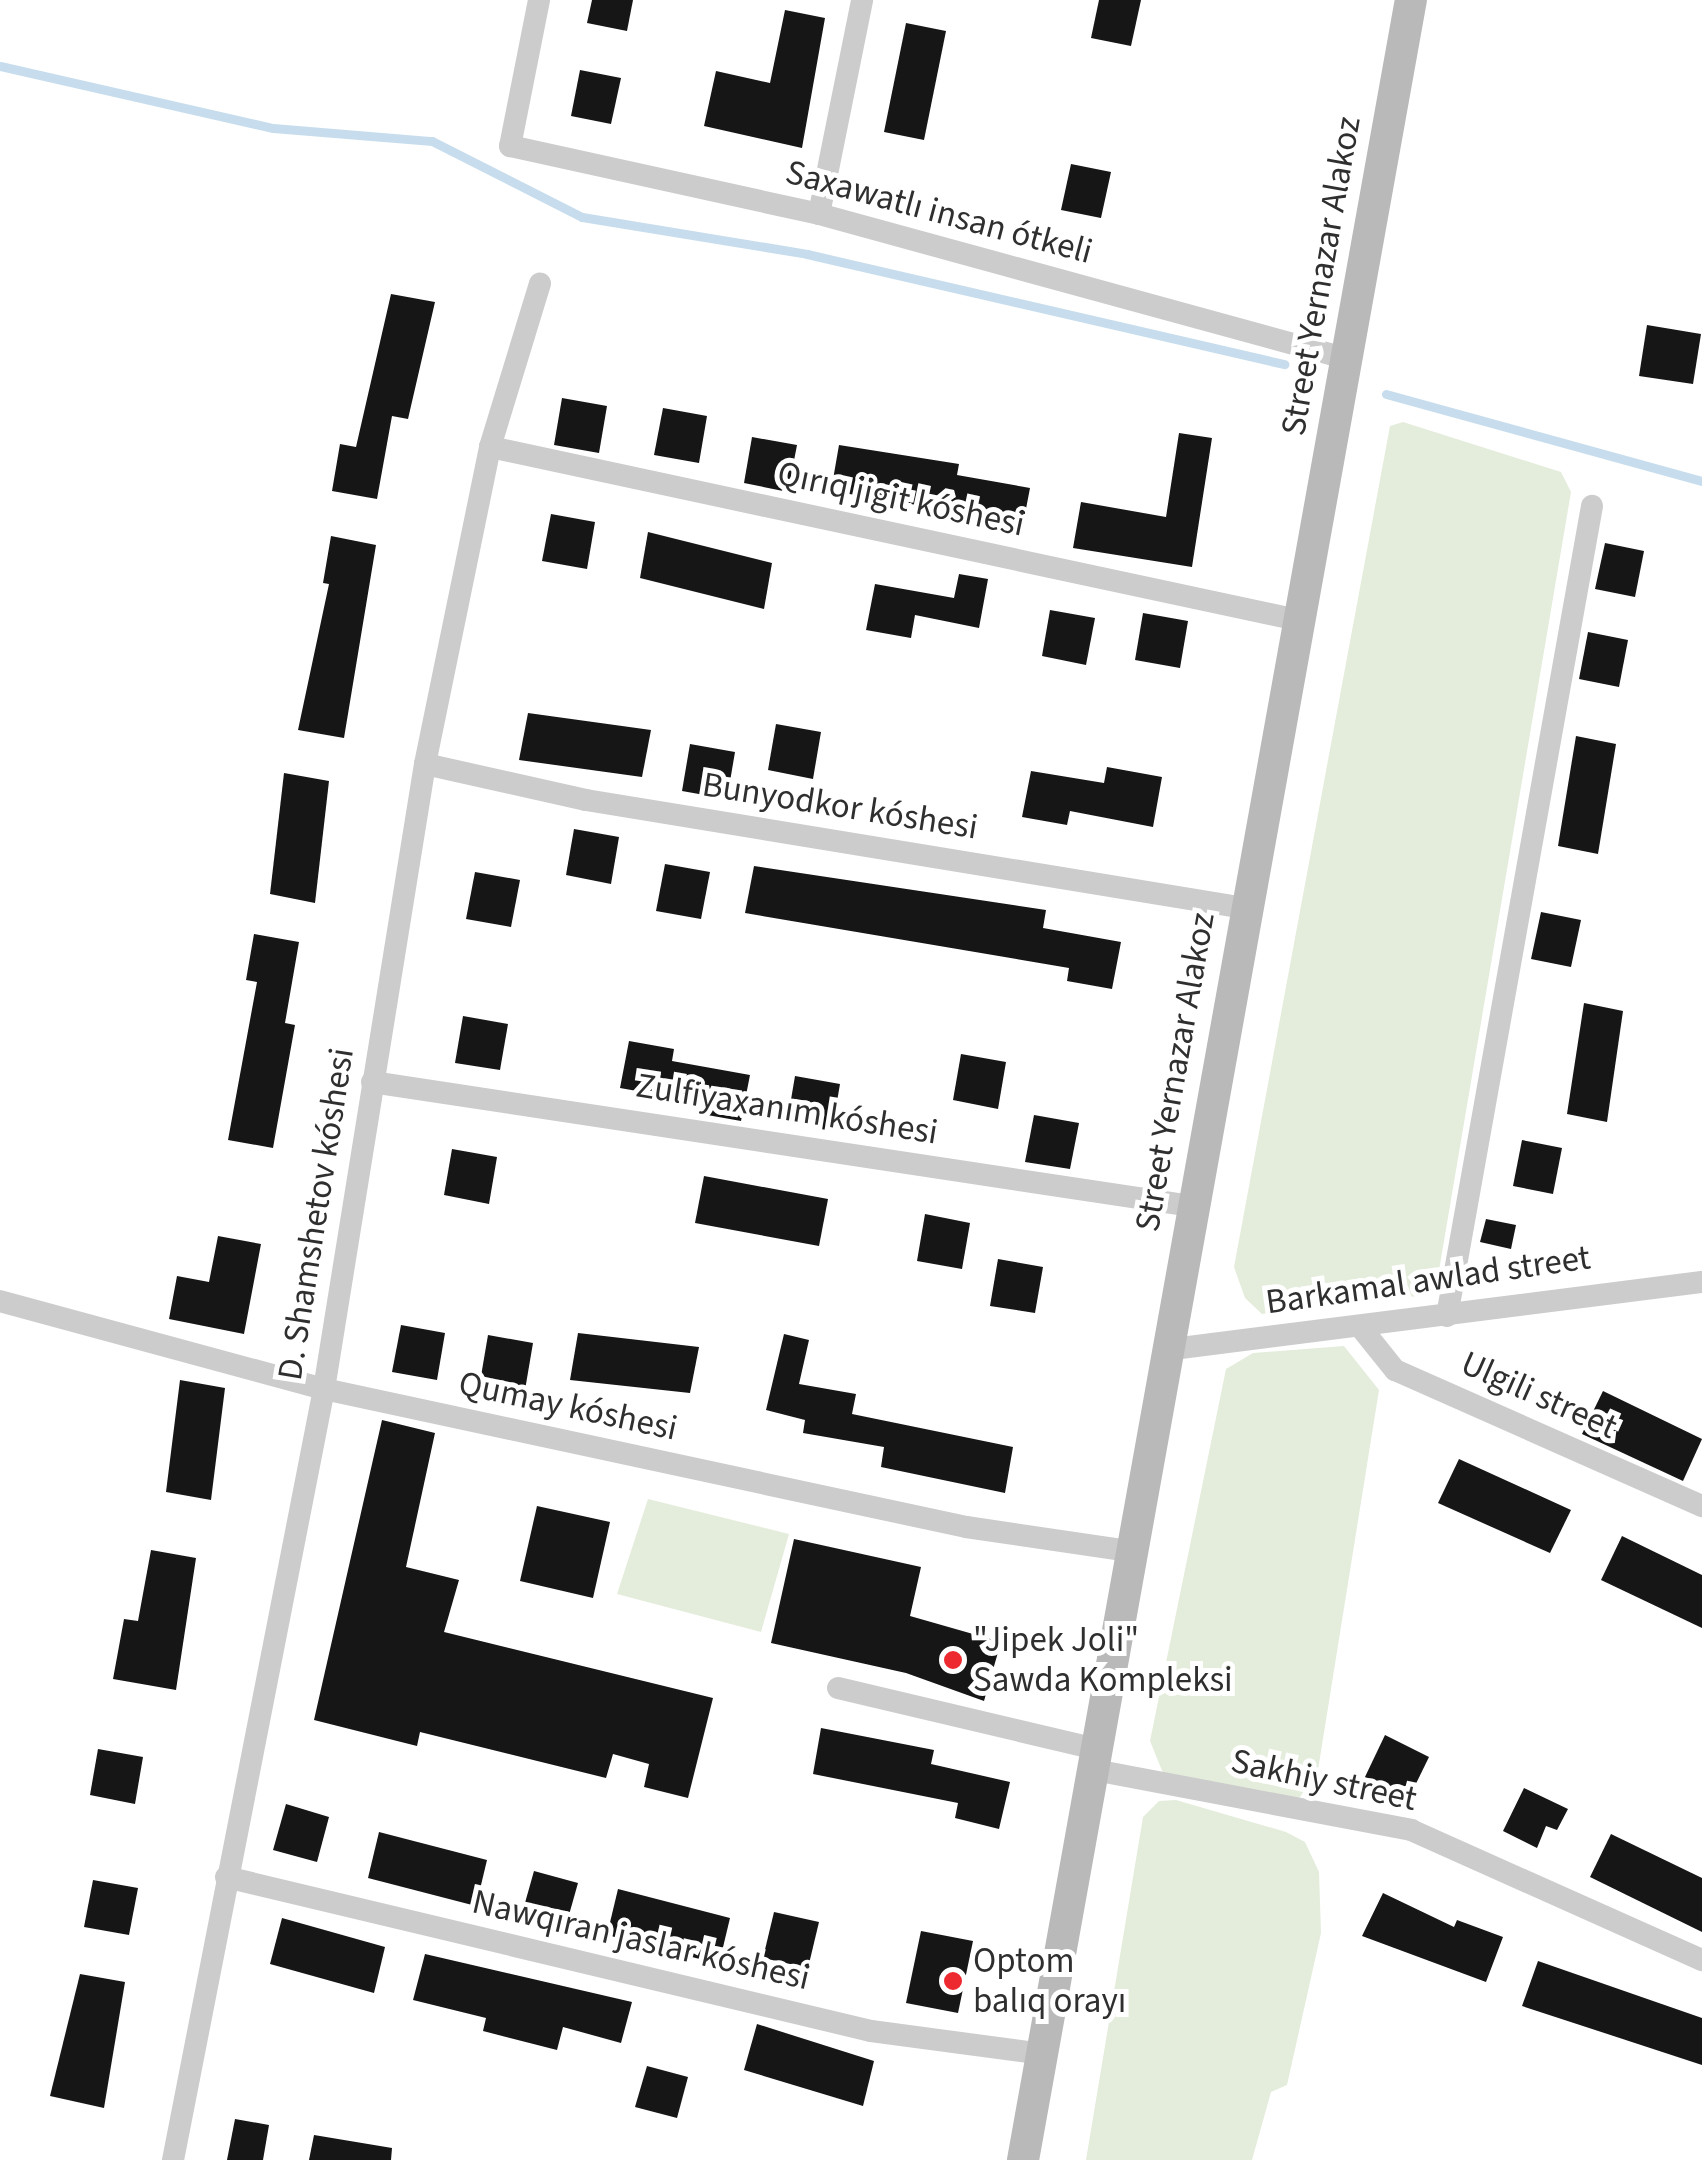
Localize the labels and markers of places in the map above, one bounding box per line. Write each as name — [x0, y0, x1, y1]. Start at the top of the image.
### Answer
place label: "Jipek Joli" Sawda Kompleksi — [973, 1619, 1233, 1701]
marker: "Jipek Joli" Sawda Kompleksi — [942, 1649, 964, 1671]
place label: Optom balıq orayı — [973, 1940, 1126, 2022]
marker: Optom balıq orayı — [942, 1970, 964, 1992]

